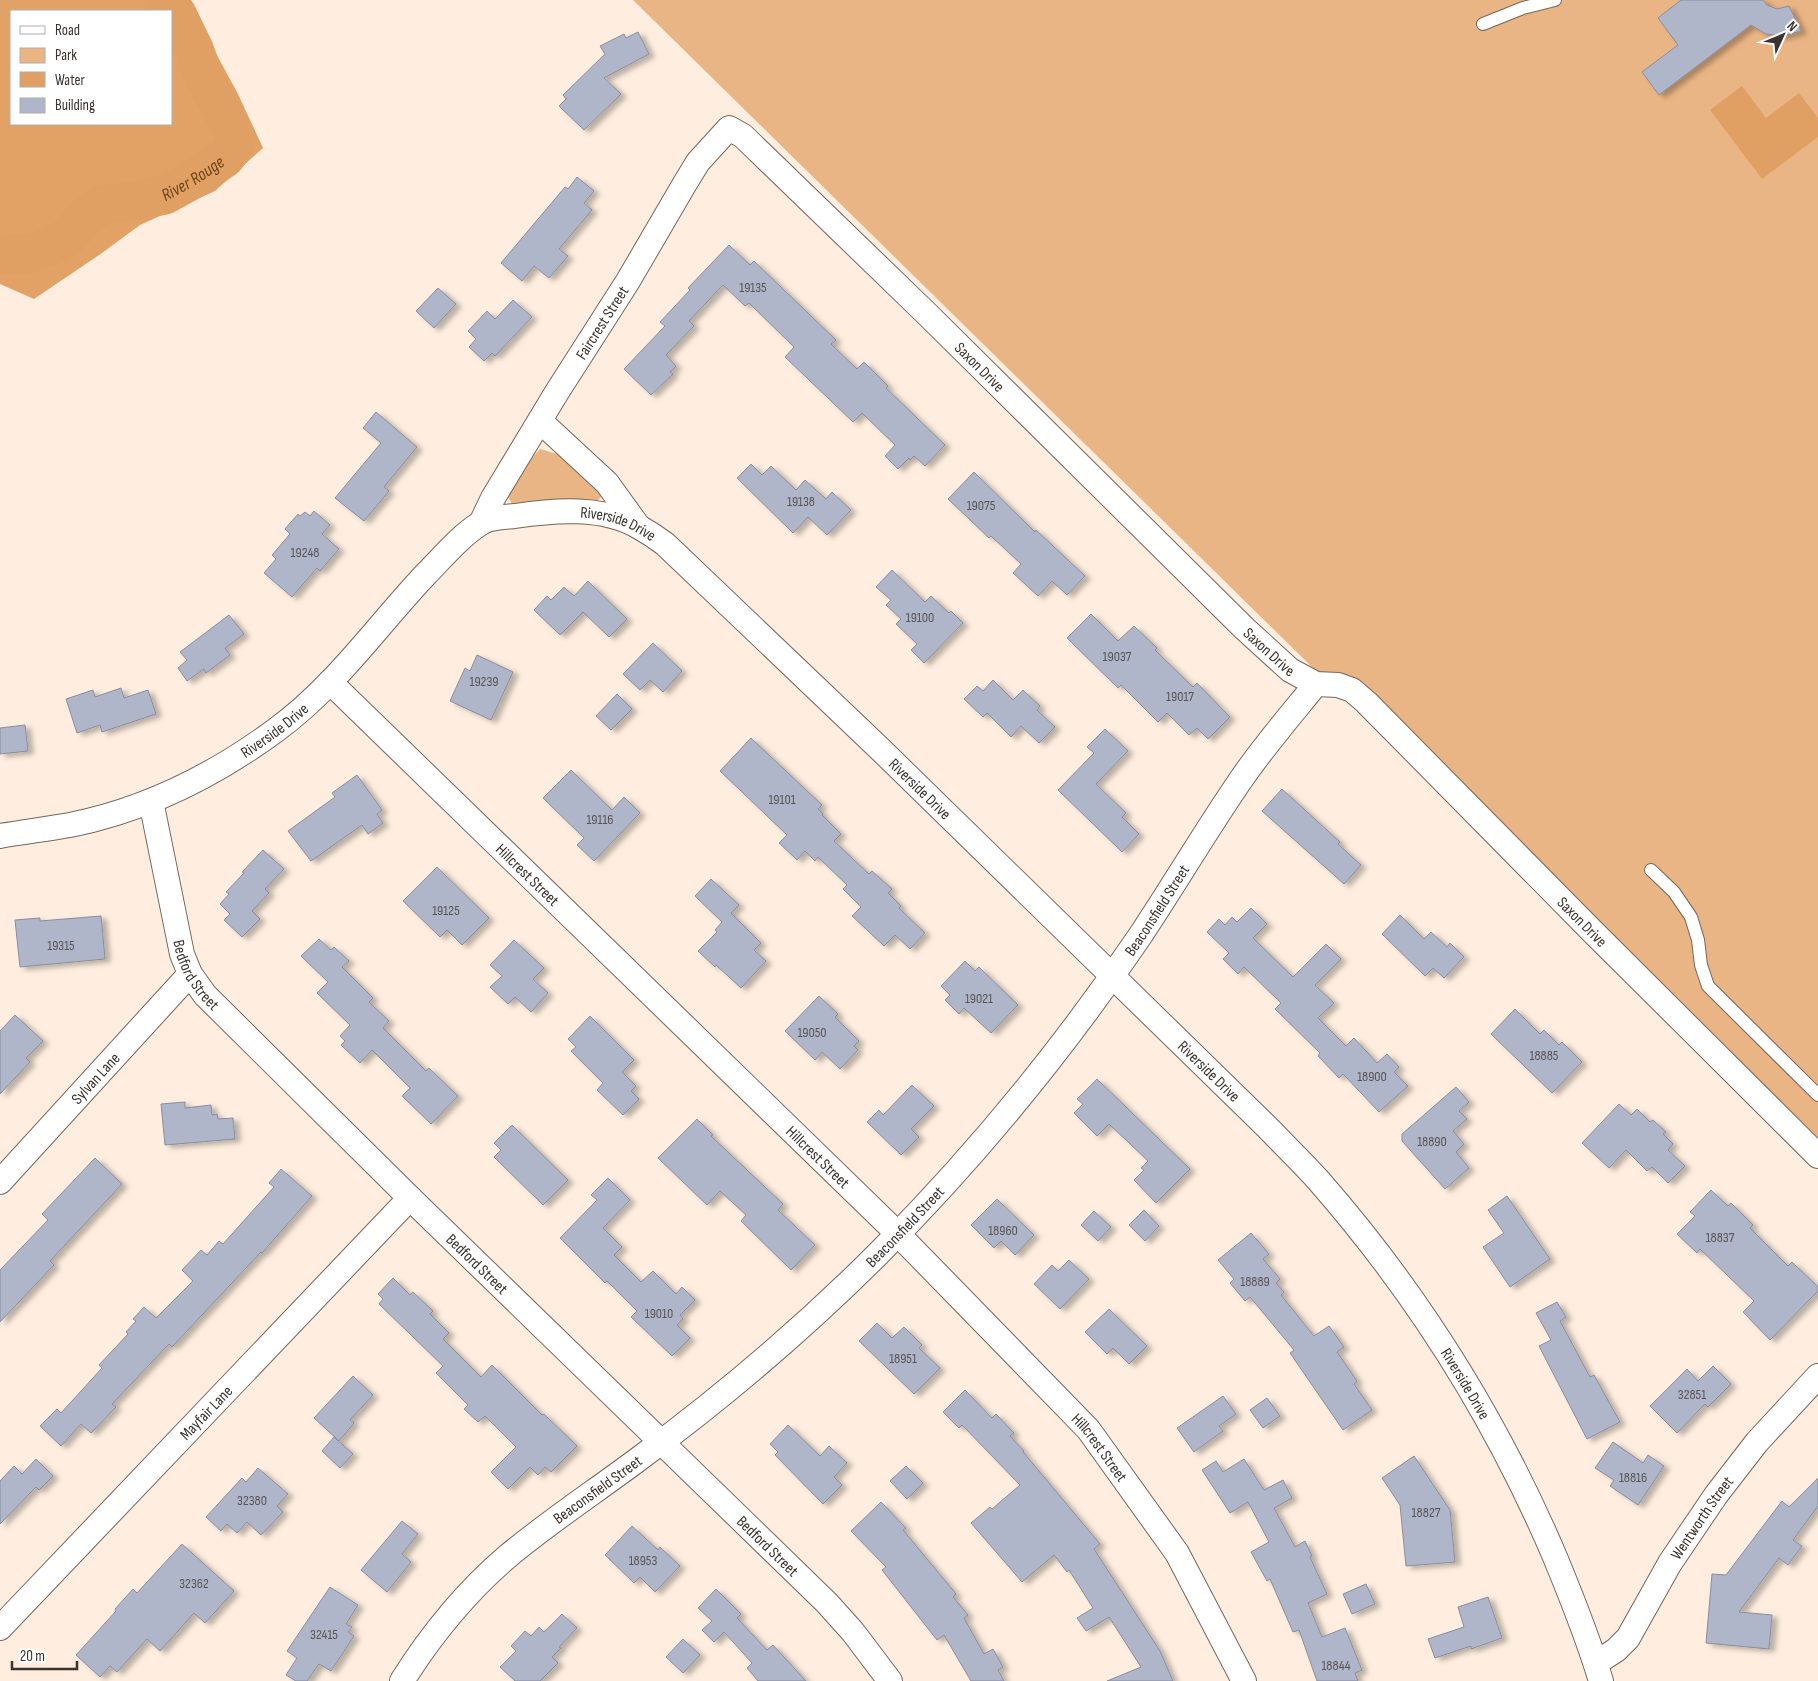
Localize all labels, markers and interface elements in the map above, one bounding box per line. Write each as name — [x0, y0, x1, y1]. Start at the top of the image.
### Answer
legend — [10, 10, 172, 125]
north arrow — [1758, 10, 1808, 60]
text: N — [1783, 18, 1801, 35]
text: Road — [55, 21, 80, 40]
text: Park — [55, 46, 77, 65]
text: Water — [55, 71, 86, 90]
text: Building — [55, 96, 95, 115]
water label: River Rouge — [158, 152, 228, 206]
house number: 19135 — [739, 279, 767, 296]
street label: Faircrest Street — [572, 283, 633, 363]
street label: Saxon Drive — [950, 339, 1008, 396]
house number: 19138 — [787, 493, 815, 510]
house number: 19075 — [967, 497, 996, 514]
street label: Riverside Drive — [580, 503, 659, 546]
house number: 19248 — [291, 544, 319, 561]
house number: 19100 — [906, 609, 934, 626]
street label: Saxon Drive — [1239, 624, 1297, 681]
house number: 19037 — [1103, 648, 1132, 665]
house number: 19239 — [470, 673, 498, 690]
house number: 19017 — [1166, 688, 1194, 705]
street label: Riverside Drive — [238, 700, 313, 763]
street label: Riverside Drive — [884, 755, 954, 824]
house number: 19101 — [768, 791, 796, 808]
house number: 19116 — [586, 811, 614, 828]
street label: Hillcrest Street — [491, 840, 563, 911]
street label: Beaconsfield Street — [1121, 862, 1194, 960]
street label: Saxon Drive — [1553, 894, 1610, 952]
house number: 19125 — [432, 902, 460, 919]
house number: 19315 — [47, 937, 75, 954]
street label: Bedford Street — [168, 938, 223, 1015]
house number: 19021 — [965, 990, 993, 1007]
house number: 19050 — [797, 1024, 827, 1041]
street label: Riverside Drive — [1173, 1037, 1243, 1106]
house number: 18885 — [1530, 1047, 1559, 1064]
street label: Sylvan Lane — [68, 1049, 124, 1109]
house number: 18900 — [1357, 1068, 1387, 1085]
street label: Hillcrest Street — [782, 1123, 853, 1193]
house number: 18890 — [1417, 1133, 1447, 1150]
street label: Beaconsfield Street — [862, 1183, 949, 1272]
house number: 18960 — [988, 1222, 1018, 1239]
house number: 18837 — [1706, 1229, 1735, 1246]
street label: Bedford Street — [442, 1230, 511, 1299]
house number: 18889 — [1240, 1273, 1270, 1290]
house number: 19010 — [645, 1305, 673, 1322]
street label: Riverside Drive — [1436, 1345, 1493, 1423]
house number: 18951 — [889, 1350, 917, 1367]
street label: Mayfair Lane — [176, 1382, 237, 1445]
house number: 32851 — [1678, 1386, 1706, 1403]
street label: Hillcrest Street — [1067, 1410, 1131, 1486]
street label: Beaconsfield Street — [550, 1452, 646, 1529]
house number: 18816 — [1619, 1469, 1647, 1486]
street label: Wentworth Street — [1667, 1473, 1738, 1564]
house number: 32380 — [237, 1492, 267, 1509]
house number: 18827 — [1412, 1504, 1441, 1521]
street label: Bedford Street — [732, 1513, 802, 1581]
house number: 18953 — [629, 1552, 657, 1569]
house number: 32362 — [179, 1575, 209, 1592]
house number: 32415 — [310, 1626, 338, 1643]
scale bar — [12, 1638, 78, 1670]
text: 20 m — [20, 1647, 45, 1666]
house number: 18844 — [1321, 1657, 1351, 1674]

